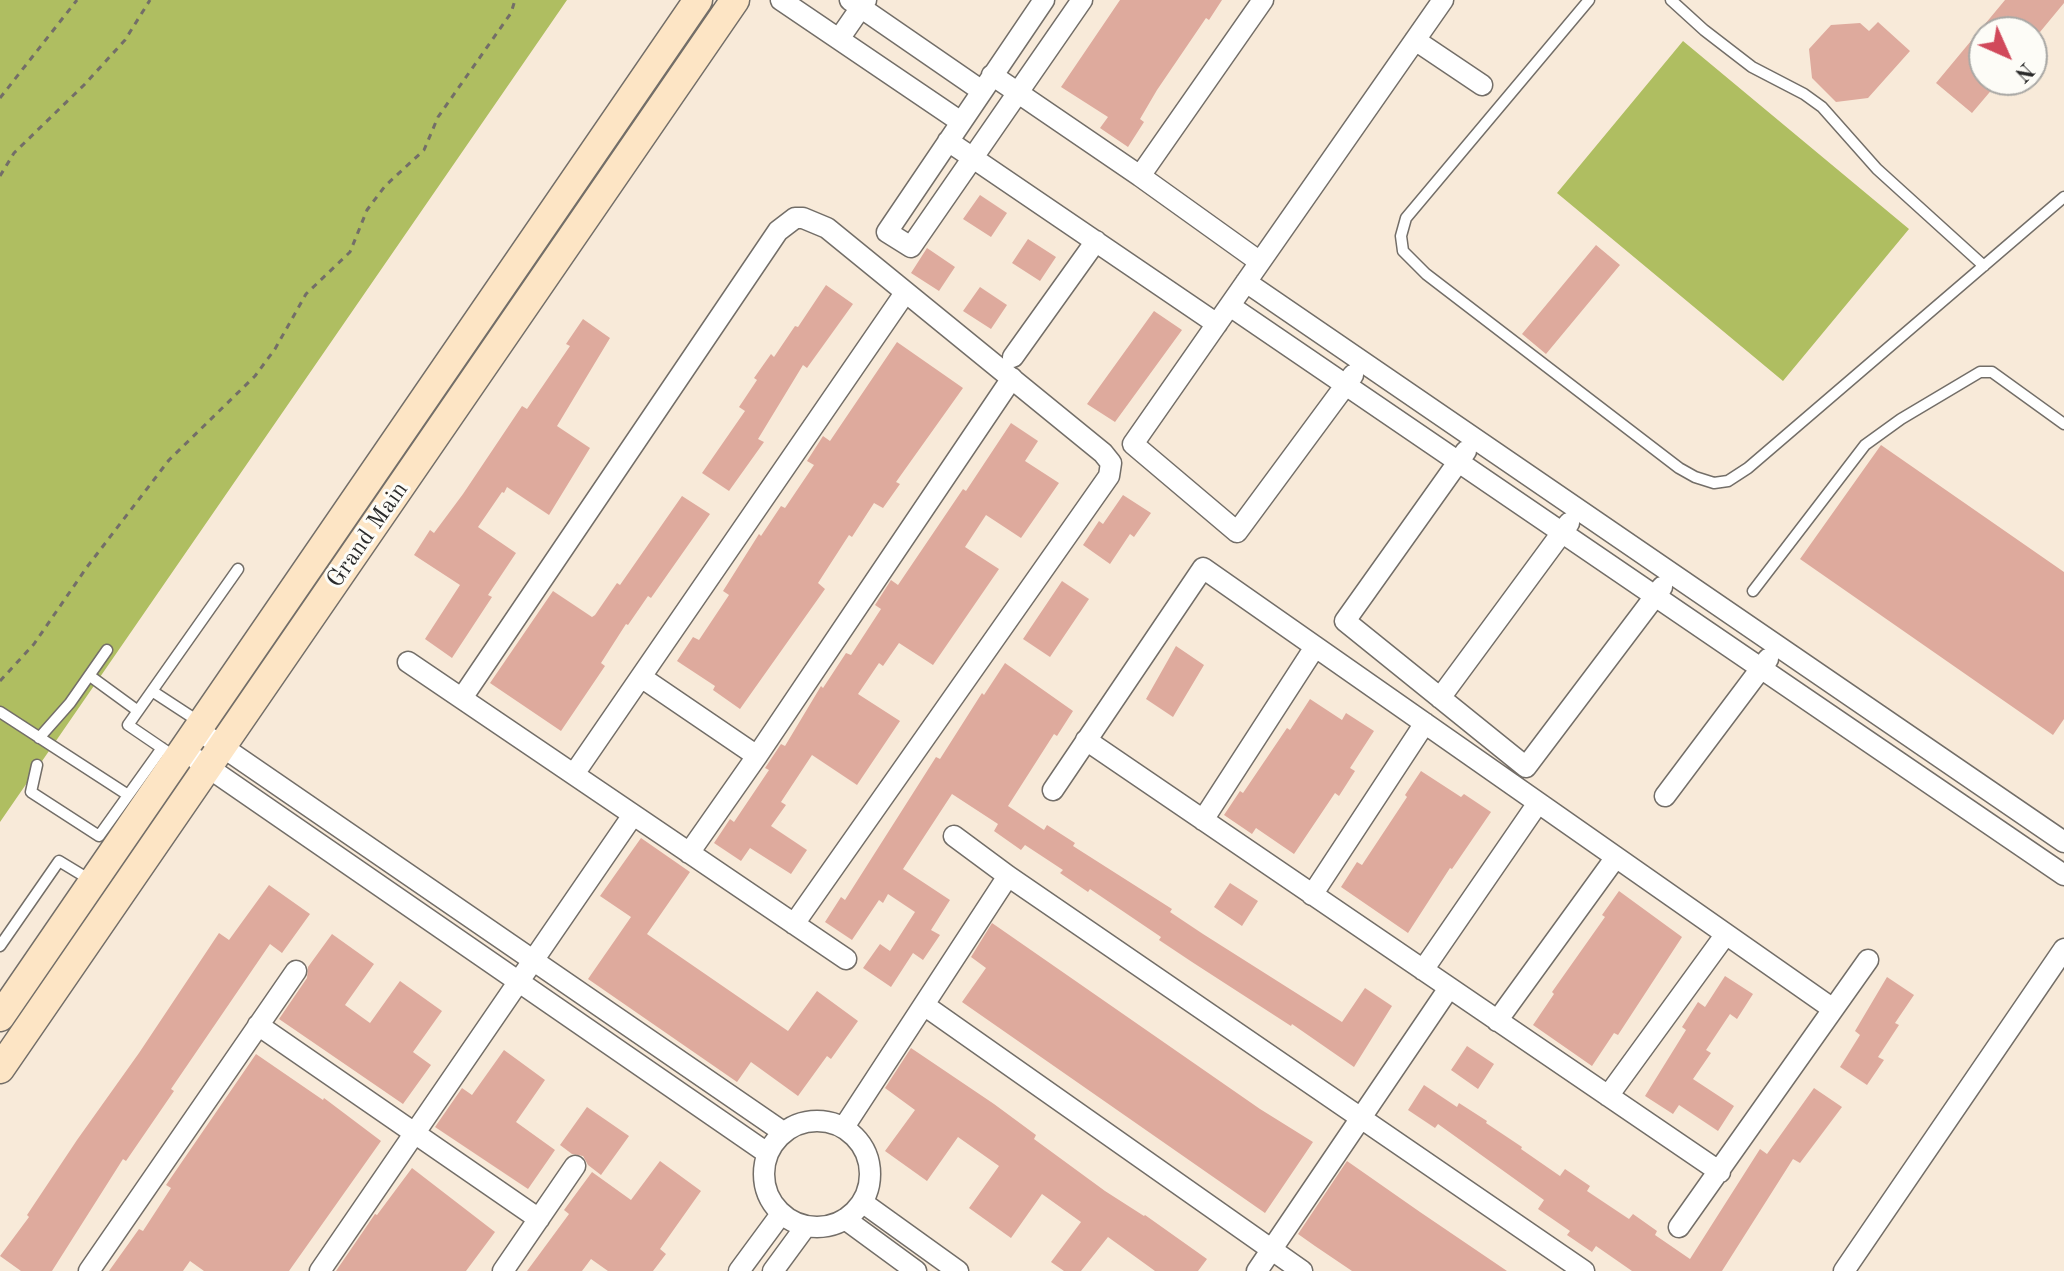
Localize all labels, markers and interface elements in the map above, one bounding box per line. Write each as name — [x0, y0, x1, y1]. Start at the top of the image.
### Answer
north arrow — [1968, 16, 2048, 96]
text: N — [2010, 58, 2037, 85]
street label: Grand Main — [321, 477, 415, 593]

